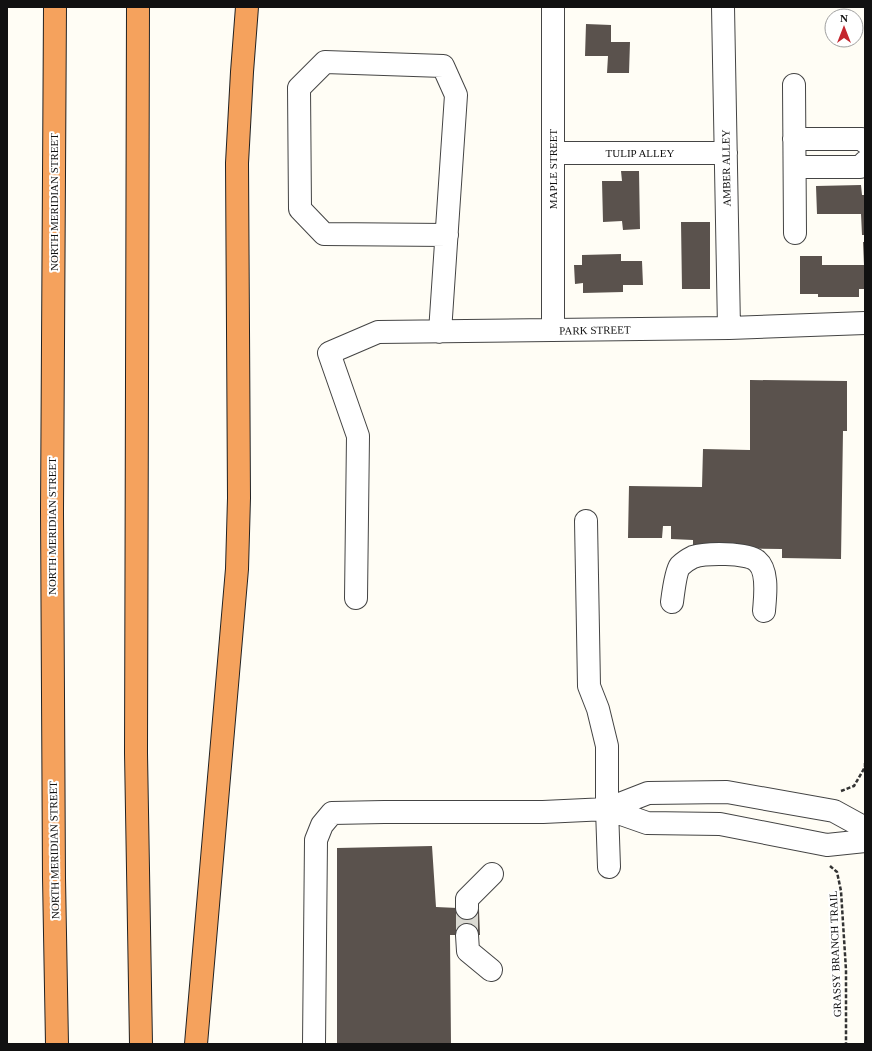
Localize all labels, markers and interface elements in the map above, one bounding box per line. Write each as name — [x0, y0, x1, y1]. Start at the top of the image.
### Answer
north arrow — [824, 8, 864, 48]
text: N — [840, 12, 848, 24]
street label: MAPLE STREET — [547, 129, 559, 209]
street label: AMBER ALLEY — [719, 129, 733, 207]
street label: NORTH MERIDIAN STREET — [48, 133, 60, 271]
street label: TULIP ALLEY — [606, 147, 675, 159]
street label: PARK STREET — [559, 323, 631, 337]
street label: NORTH MERIDIAN STREET — [46, 457, 58, 595]
street label: NORTH MERIDIAN STREET — [47, 781, 61, 919]
street label: GRASSY BRANCH TRAIL — [827, 890, 843, 1017]

